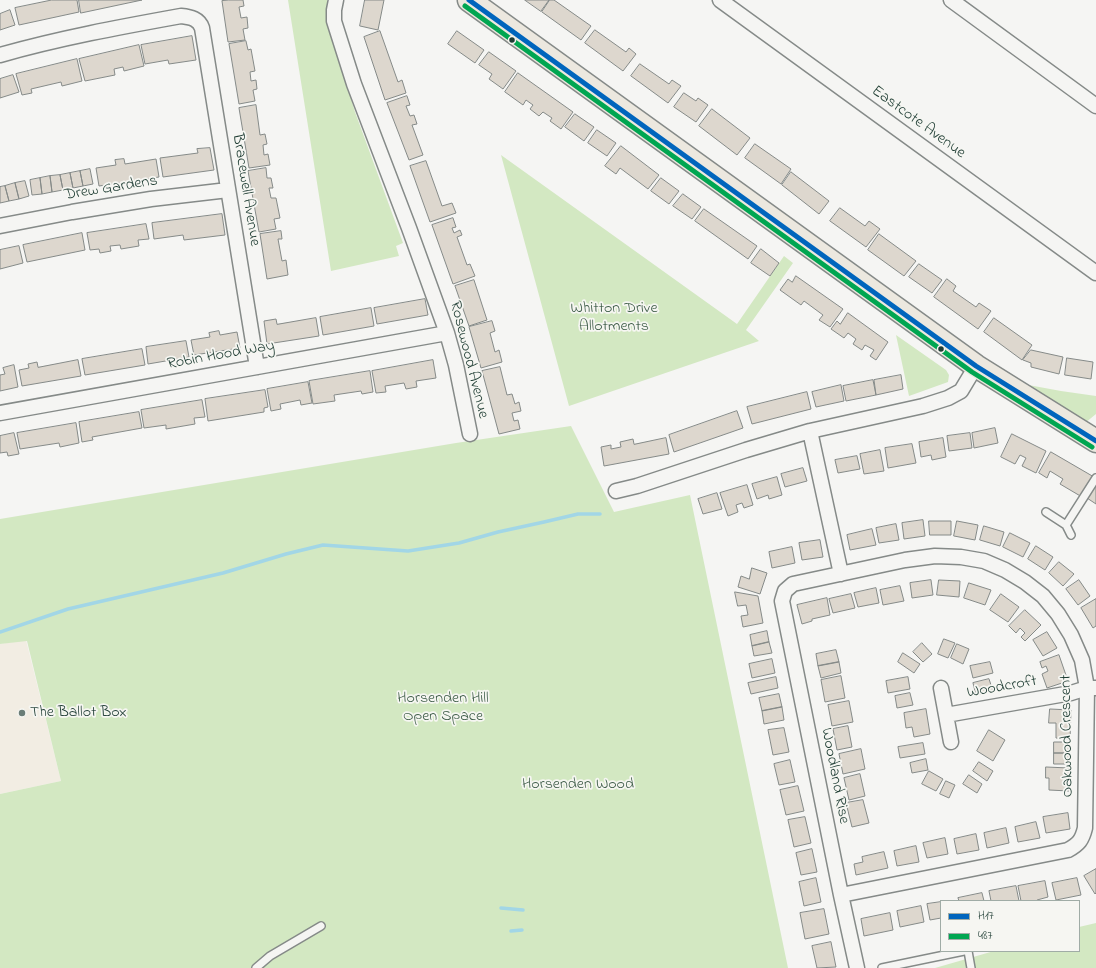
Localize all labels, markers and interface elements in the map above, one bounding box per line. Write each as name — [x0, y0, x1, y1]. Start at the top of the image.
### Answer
unlabelled marker — [507, 35, 517, 45]
street label: Eastcote Avenue — [867, 82, 969, 164]
street label: Bracewell Avenue — [227, 132, 263, 248]
street label: Drew Gardens — [63, 172, 159, 206]
street label: Rosewood Avenue — [444, 299, 492, 421]
park label: Whitton Drive Allotments — [570, 299, 658, 337]
street label: Robin Hood Way — [166, 337, 276, 375]
unlabelled marker — [936, 344, 946, 354]
street label: Woodcroft — [966, 672, 1038, 704]
street label: Oakwood Crescent — [1057, 674, 1079, 798]
park label: Horsenden Hill Open Space — [397, 689, 489, 727]
place label: The Ballot Box — [30, 703, 127, 723]
marker: The Ballot Box — [17, 708, 27, 718]
street label: Woodland Rise — [815, 726, 853, 826]
park label: Horsenden Wood — [522, 775, 634, 795]
legend — [940, 900, 1080, 952]
text: H17 — [978, 907, 994, 925]
text: 487 — [978, 927, 992, 945]

